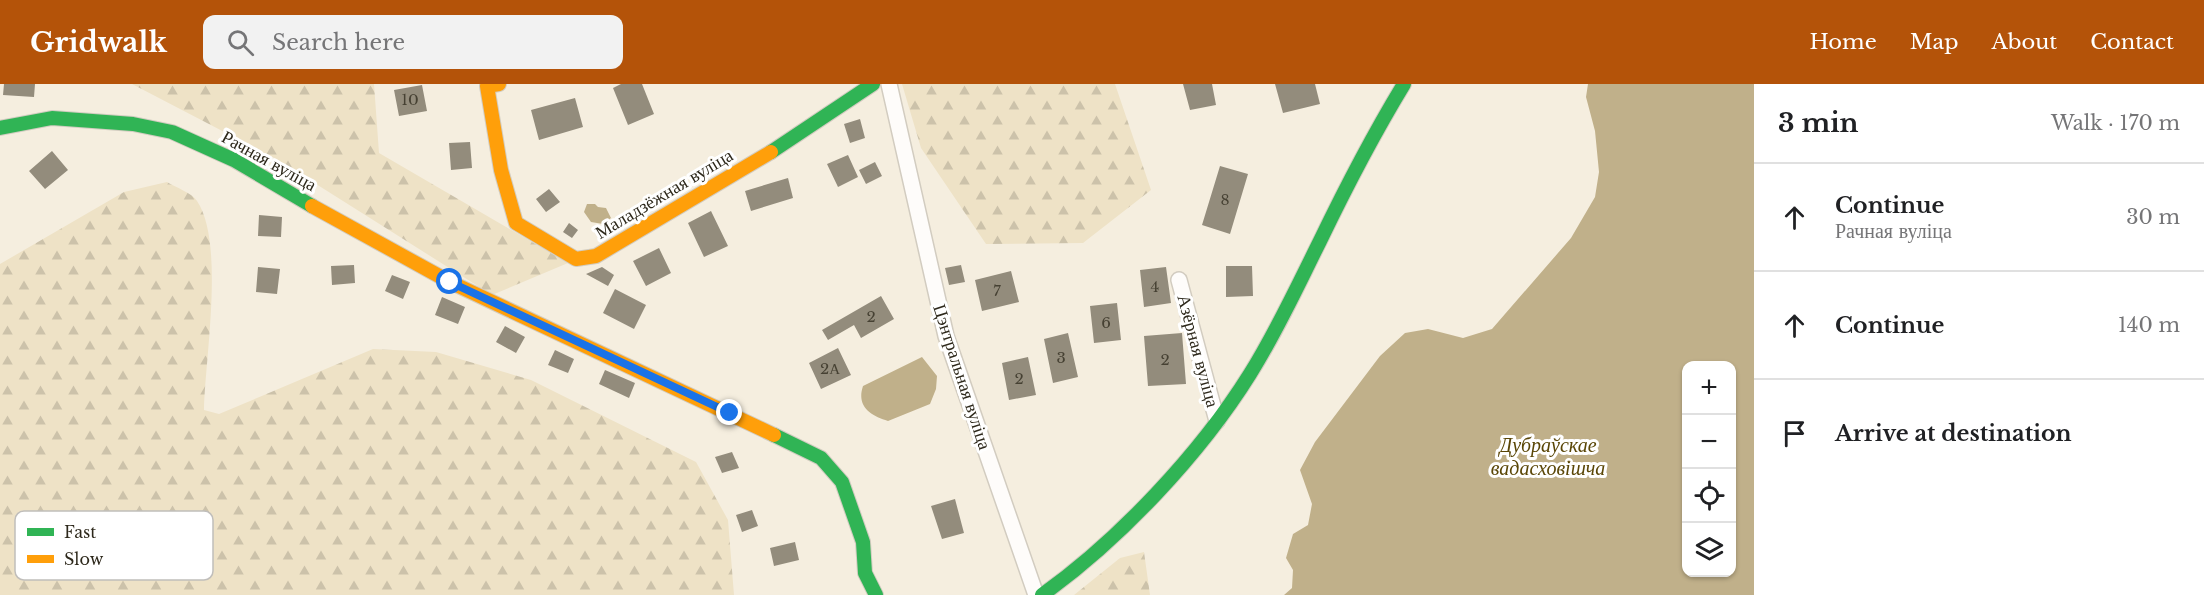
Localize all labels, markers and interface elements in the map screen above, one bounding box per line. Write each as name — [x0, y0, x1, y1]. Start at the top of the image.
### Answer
search box — [203, 15, 623, 69]
text: Gridwalk — [30, 25, 167, 60]
icon: search — [224, 26, 257, 59]
text: Search here — [272, 29, 405, 56]
text: Home — [1810, 29, 1877, 55]
text: Map — [1910, 29, 1958, 55]
text: About — [1991, 29, 2057, 55]
text: Contact — [2090, 29, 2174, 55]
house number: 10 — [401, 90, 419, 109]
text: 3 min — [1778, 107, 1859, 139]
text: Walk · 170 m — [2051, 111, 2180, 135]
street label: Рачная вуліца — [218, 126, 320, 196]
street label: Маладзёжная вуліца — [591, 144, 737, 244]
house number: 8 — [1220, 190, 1230, 209]
text: Continue — [1835, 192, 1944, 219]
icon: ahead — [1778, 201, 1811, 234]
text: 30 m — [2126, 205, 2180, 229]
text: Рачная вуліца — [1835, 219, 1952, 243]
route start — [436, 268, 462, 294]
house number: 4 — [1151, 277, 1159, 296]
house number: 7 — [993, 281, 1001, 300]
street label: Азёрная вуліца — [1172, 292, 1224, 410]
street label: Цэнтральная вуліца — [928, 302, 996, 452]
house number: 2 — [866, 307, 876, 326]
icon: ahead — [1778, 309, 1811, 342]
text: Continue — [1835, 312, 1944, 339]
house number: 6 — [1101, 313, 1111, 332]
text: 140 m — [2118, 313, 2180, 337]
house number: 3 — [1056, 348, 1066, 367]
house number: 2 — [1160, 350, 1170, 369]
house number: 2А — [820, 359, 840, 378]
map controls — [1682, 361, 1736, 577]
button: + — [1682, 361, 1736, 415]
house number: 2 — [1014, 369, 1024, 388]
route end — [716, 399, 742, 425]
button: − — [1682, 415, 1736, 469]
icon: arrive — [1778, 417, 1811, 450]
text: Arrive at destination — [1835, 420, 2072, 447]
water label: Дубраўскае вадасховішча — [1491, 433, 1605, 480]
button: locate — [1682, 469, 1736, 523]
legend — [15, 511, 213, 580]
text: Fast — [64, 522, 96, 542]
button: layers — [1682, 523, 1736, 577]
text: Slow — [64, 549, 104, 569]

